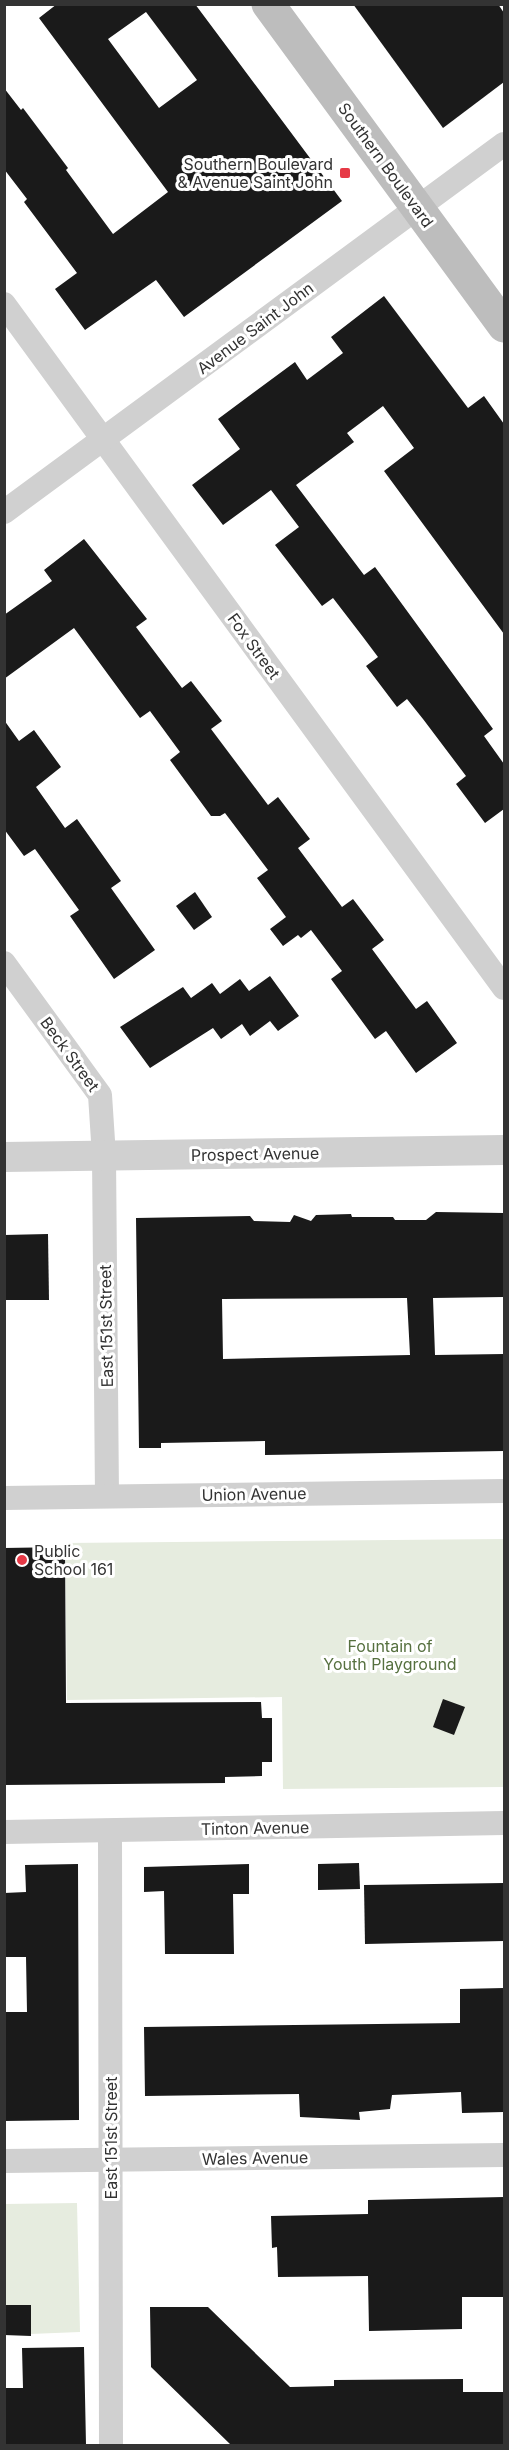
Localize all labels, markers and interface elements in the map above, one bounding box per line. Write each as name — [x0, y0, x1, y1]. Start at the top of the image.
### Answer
street label: Southern Boulevard — [334, 99, 438, 231]
place label: Southern Boulevard & Avenue Saint John — [178, 154, 333, 192]
marker: Southern Boulevard & Avenue Saint John — [338, 166, 352, 180]
street label: Avenue Saint John — [193, 278, 317, 378]
street label: Fox Street — [223, 609, 285, 683]
street label: Beck Street — [36, 1013, 104, 1095]
street label: Prospect Avenue — [191, 1143, 319, 1165]
street label: East 151st Street — [95, 1264, 117, 1388]
street label: Union Avenue — [201, 1483, 307, 1505]
place label: Public School 161 — [34, 1541, 113, 1579]
marker: Public School 161 — [15, 1553, 29, 1567]
park label: Fountain of Youth Playground — [323, 1636, 457, 1674]
street label: Tinton Avenue — [201, 1817, 309, 1839]
street label: East 151st Street — [101, 2077, 121, 2199]
street label: Wales Avenue — [202, 2147, 308, 2169]

